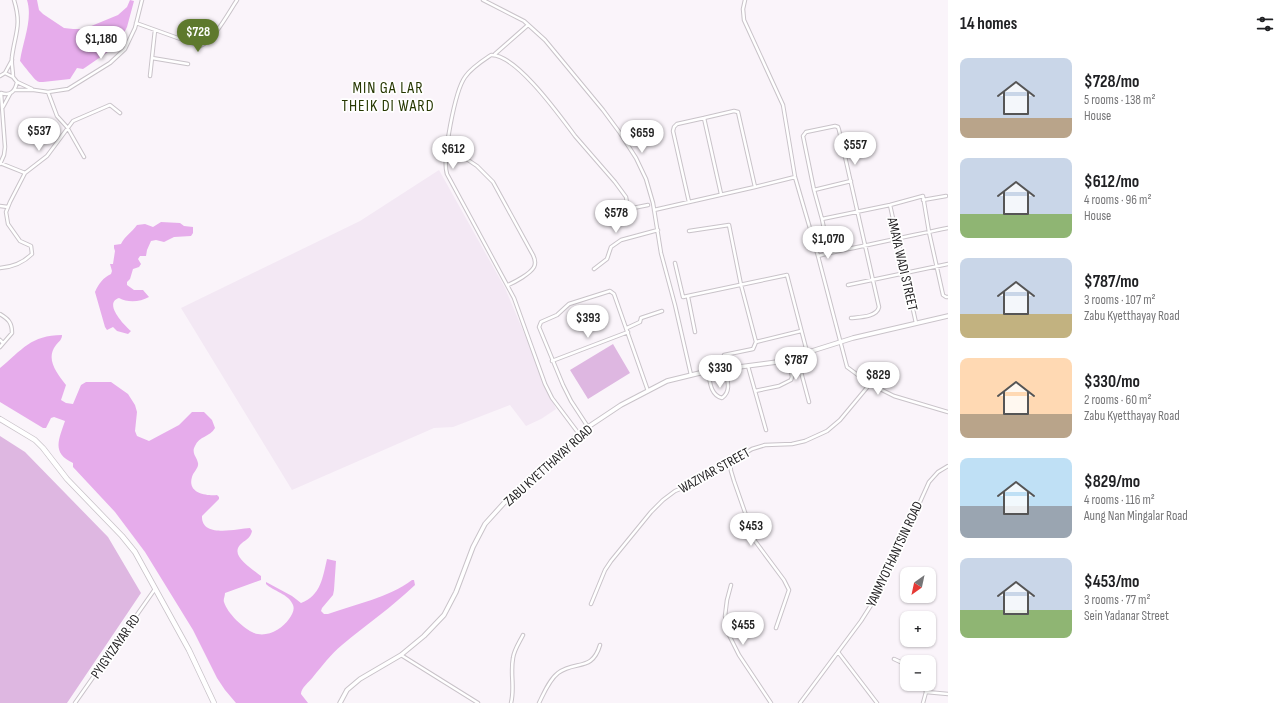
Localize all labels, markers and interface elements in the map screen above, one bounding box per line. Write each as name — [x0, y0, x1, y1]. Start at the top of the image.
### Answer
icon: filters — [1254, 13, 1276, 35]
text: 14 homes — [960, 14, 1017, 34]
pin: $728 — [174, 19, 222, 53]
text: $728 — [186, 24, 210, 40]
pin: $1,180 — [68, 26, 134, 60]
text: $1,180 — [85, 31, 117, 47]
text: $728/mo — [1084, 72, 1139, 92]
icon: home — [992, 74, 1040, 122]
district label: MIN GA LAR THEIK DI WARD — [341, 79, 435, 116]
text: 5 rooms · 138 m² — [1084, 92, 1155, 108]
text: House — [1084, 108, 1111, 124]
pin: $537 — [15, 118, 63, 152]
pin: $659 — [618, 120, 666, 154]
text: $537 — [27, 123, 51, 139]
text: $659 — [630, 125, 654, 141]
pin: $557 — [831, 132, 879, 166]
pin: $612 — [429, 136, 477, 170]
text: $557 — [843, 137, 867, 153]
text: $612 — [441, 141, 465, 157]
text: $612/mo — [1084, 172, 1139, 192]
icon: home — [992, 174, 1040, 222]
text: 4 rooms · 96 m² — [1084, 192, 1151, 208]
pin: $578 — [592, 200, 640, 234]
text: $578 — [604, 205, 628, 221]
text: House — [1084, 208, 1111, 224]
street label: AMAYA WADI STREET — [883, 215, 922, 313]
pin: $1,070 — [795, 226, 861, 260]
text: $1,070 — [812, 231, 844, 247]
text: $787/mo — [1084, 272, 1139, 292]
icon: home — [992, 274, 1040, 322]
text: 3 rooms · 107 m² — [1084, 292, 1156, 308]
pin: $393 — [564, 305, 612, 339]
text: Zabu Kyetthayay Road — [1084, 308, 1180, 324]
text: $393 — [576, 310, 600, 326]
pin: $787 — [772, 347, 820, 381]
text: $787 — [784, 352, 808, 368]
pin: $330 — [696, 355, 744, 389]
text: $330 — [708, 360, 732, 376]
pin: $829 — [854, 362, 902, 396]
text: $829 — [866, 367, 890, 383]
text: $330/mo — [1084, 372, 1140, 392]
icon: home — [992, 374, 1040, 422]
text: 2 rooms · 60 m² — [1084, 392, 1151, 408]
text: Zabu Kyetthayay Road — [1084, 408, 1180, 424]
street label: ZABU KYETTHAYAY ROAD — [500, 421, 596, 510]
street label: WAZIYAR STREET — [676, 444, 753, 497]
text: $829/mo — [1084, 472, 1140, 492]
icon: home — [992, 474, 1040, 522]
text: 4 rooms · 116 m² — [1084, 492, 1155, 508]
street label: YANMYOTHANTSIN ROAD — [863, 499, 926, 610]
text: Aung Nan Mingalar Road — [1084, 508, 1188, 524]
pin: $453 — [727, 513, 775, 547]
text: $453 — [739, 518, 763, 534]
north arrow — [900, 567, 936, 603]
map controls — [900, 567, 936, 691]
text: $453/mo — [1084, 572, 1140, 592]
icon: home — [992, 574, 1040, 622]
text: 3 rooms · 77 m² — [1084, 592, 1150, 608]
text: Sein Yadanar Street — [1084, 608, 1169, 624]
street label: PYIGYIZAYAR RD — [87, 611, 144, 682]
button: + — [900, 611, 936, 647]
pin: $455 — [719, 612, 767, 646]
text: $455 — [731, 617, 755, 633]
button: − — [900, 655, 936, 691]

